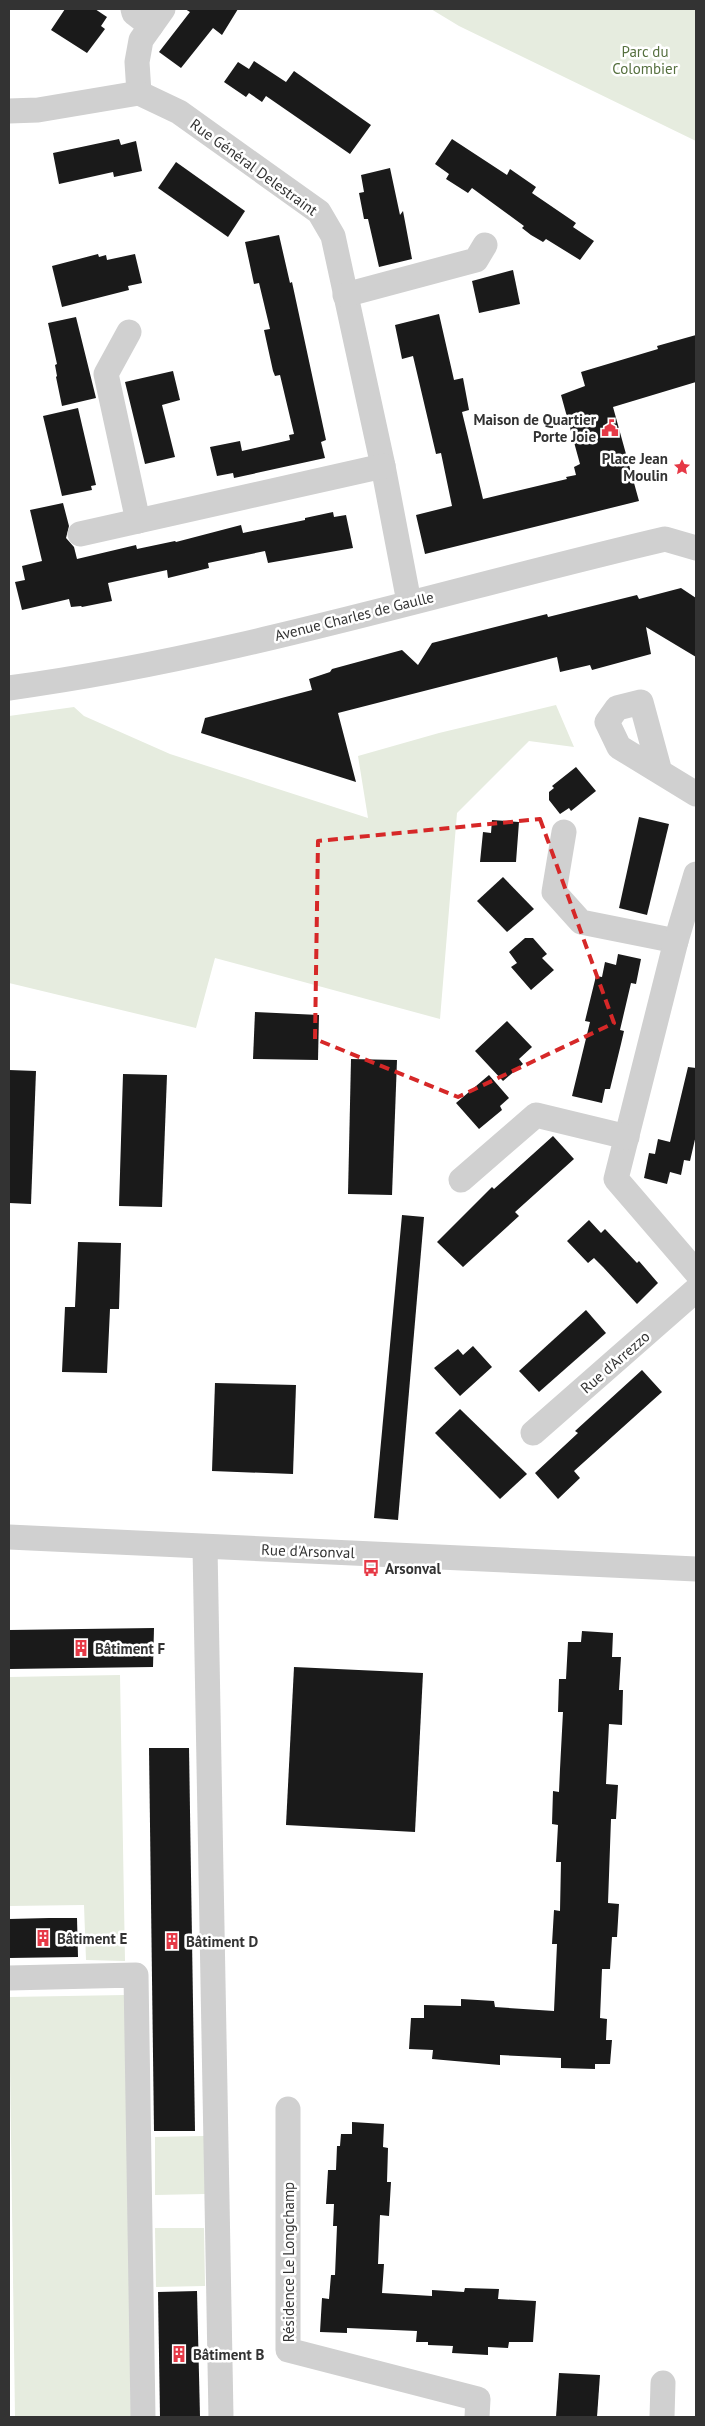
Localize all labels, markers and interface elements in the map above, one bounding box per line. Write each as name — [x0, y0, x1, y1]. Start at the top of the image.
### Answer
park label: Parc du Colombier — [612, 42, 678, 78]
street label: Rue Général Delestraint — [187, 114, 321, 220]
place label: Maison de Quartier Porte Joie — [473, 410, 597, 446]
public building icon: Maison de Quartier Porte Joie — [600, 418, 620, 438]
place label: Place Jean Moulin — [602, 449, 668, 485]
place icon: Place Jean Moulin — [672, 457, 692, 477]
street label: Avenue Charles de Gaulle — [272, 587, 436, 645]
street label: Rue d'Arrezzo — [576, 1327, 654, 1397]
street label: Rue d'Arsonval — [261, 1540, 356, 1562]
bus stop icon: Arsonval — [361, 1558, 381, 1578]
place label: Arsonval — [385, 1559, 441, 1578]
building icon: Bâtiment F — [71, 1638, 91, 1658]
place label: Bâtiment F — [95, 1639, 165, 1658]
building icon: Bâtiment E — [33, 1928, 53, 1948]
place label: Bâtiment E — [57, 1929, 127, 1948]
building icon: Bâtiment D — [162, 1931, 182, 1951]
place label: Bâtiment D — [186, 1932, 258, 1951]
street label: Résidence Le Longchamp — [279, 2182, 298, 2342]
building icon: Bâtiment B — [169, 2344, 189, 2364]
place label: Bâtiment B — [193, 2345, 264, 2364]

